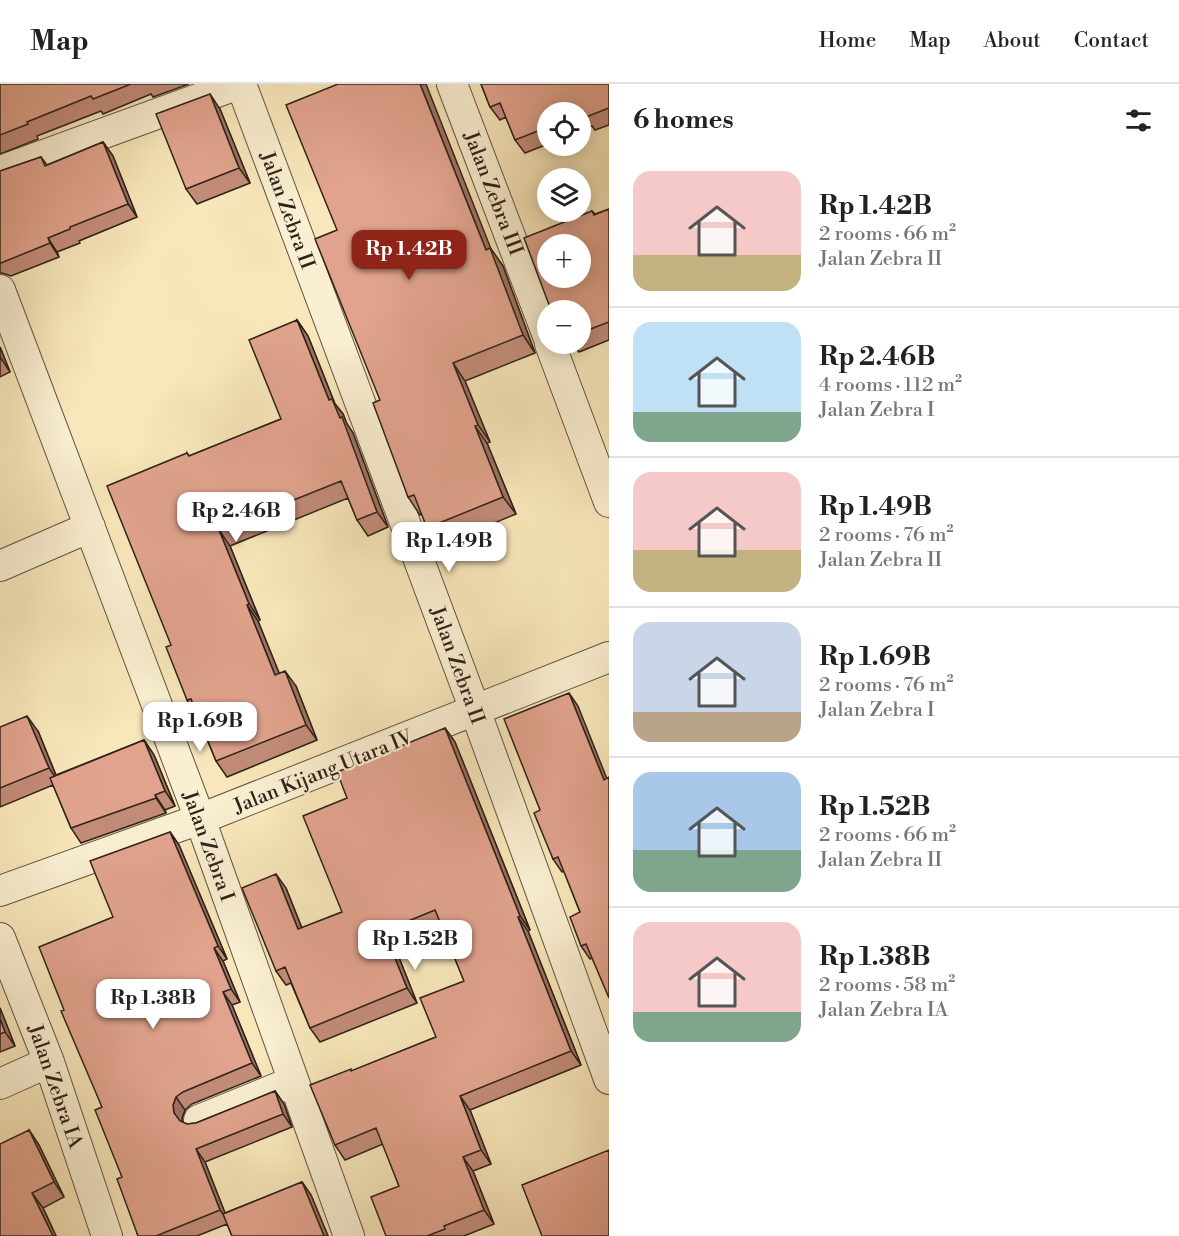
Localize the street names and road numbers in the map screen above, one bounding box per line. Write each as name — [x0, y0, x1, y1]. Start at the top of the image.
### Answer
street label: Jalan Zebra III — [457, 127, 528, 259]
street label: Jalan Zebra II — [253, 147, 320, 273]
street label: Jalan Zebra II — [423, 602, 490, 728]
street label: Jalan Kijang Utara IV — [229, 725, 418, 820]
street label: Jalan Zebra I — [176, 787, 239, 905]
street label: Jalan Zebra IA — [21, 1020, 88, 1153]

